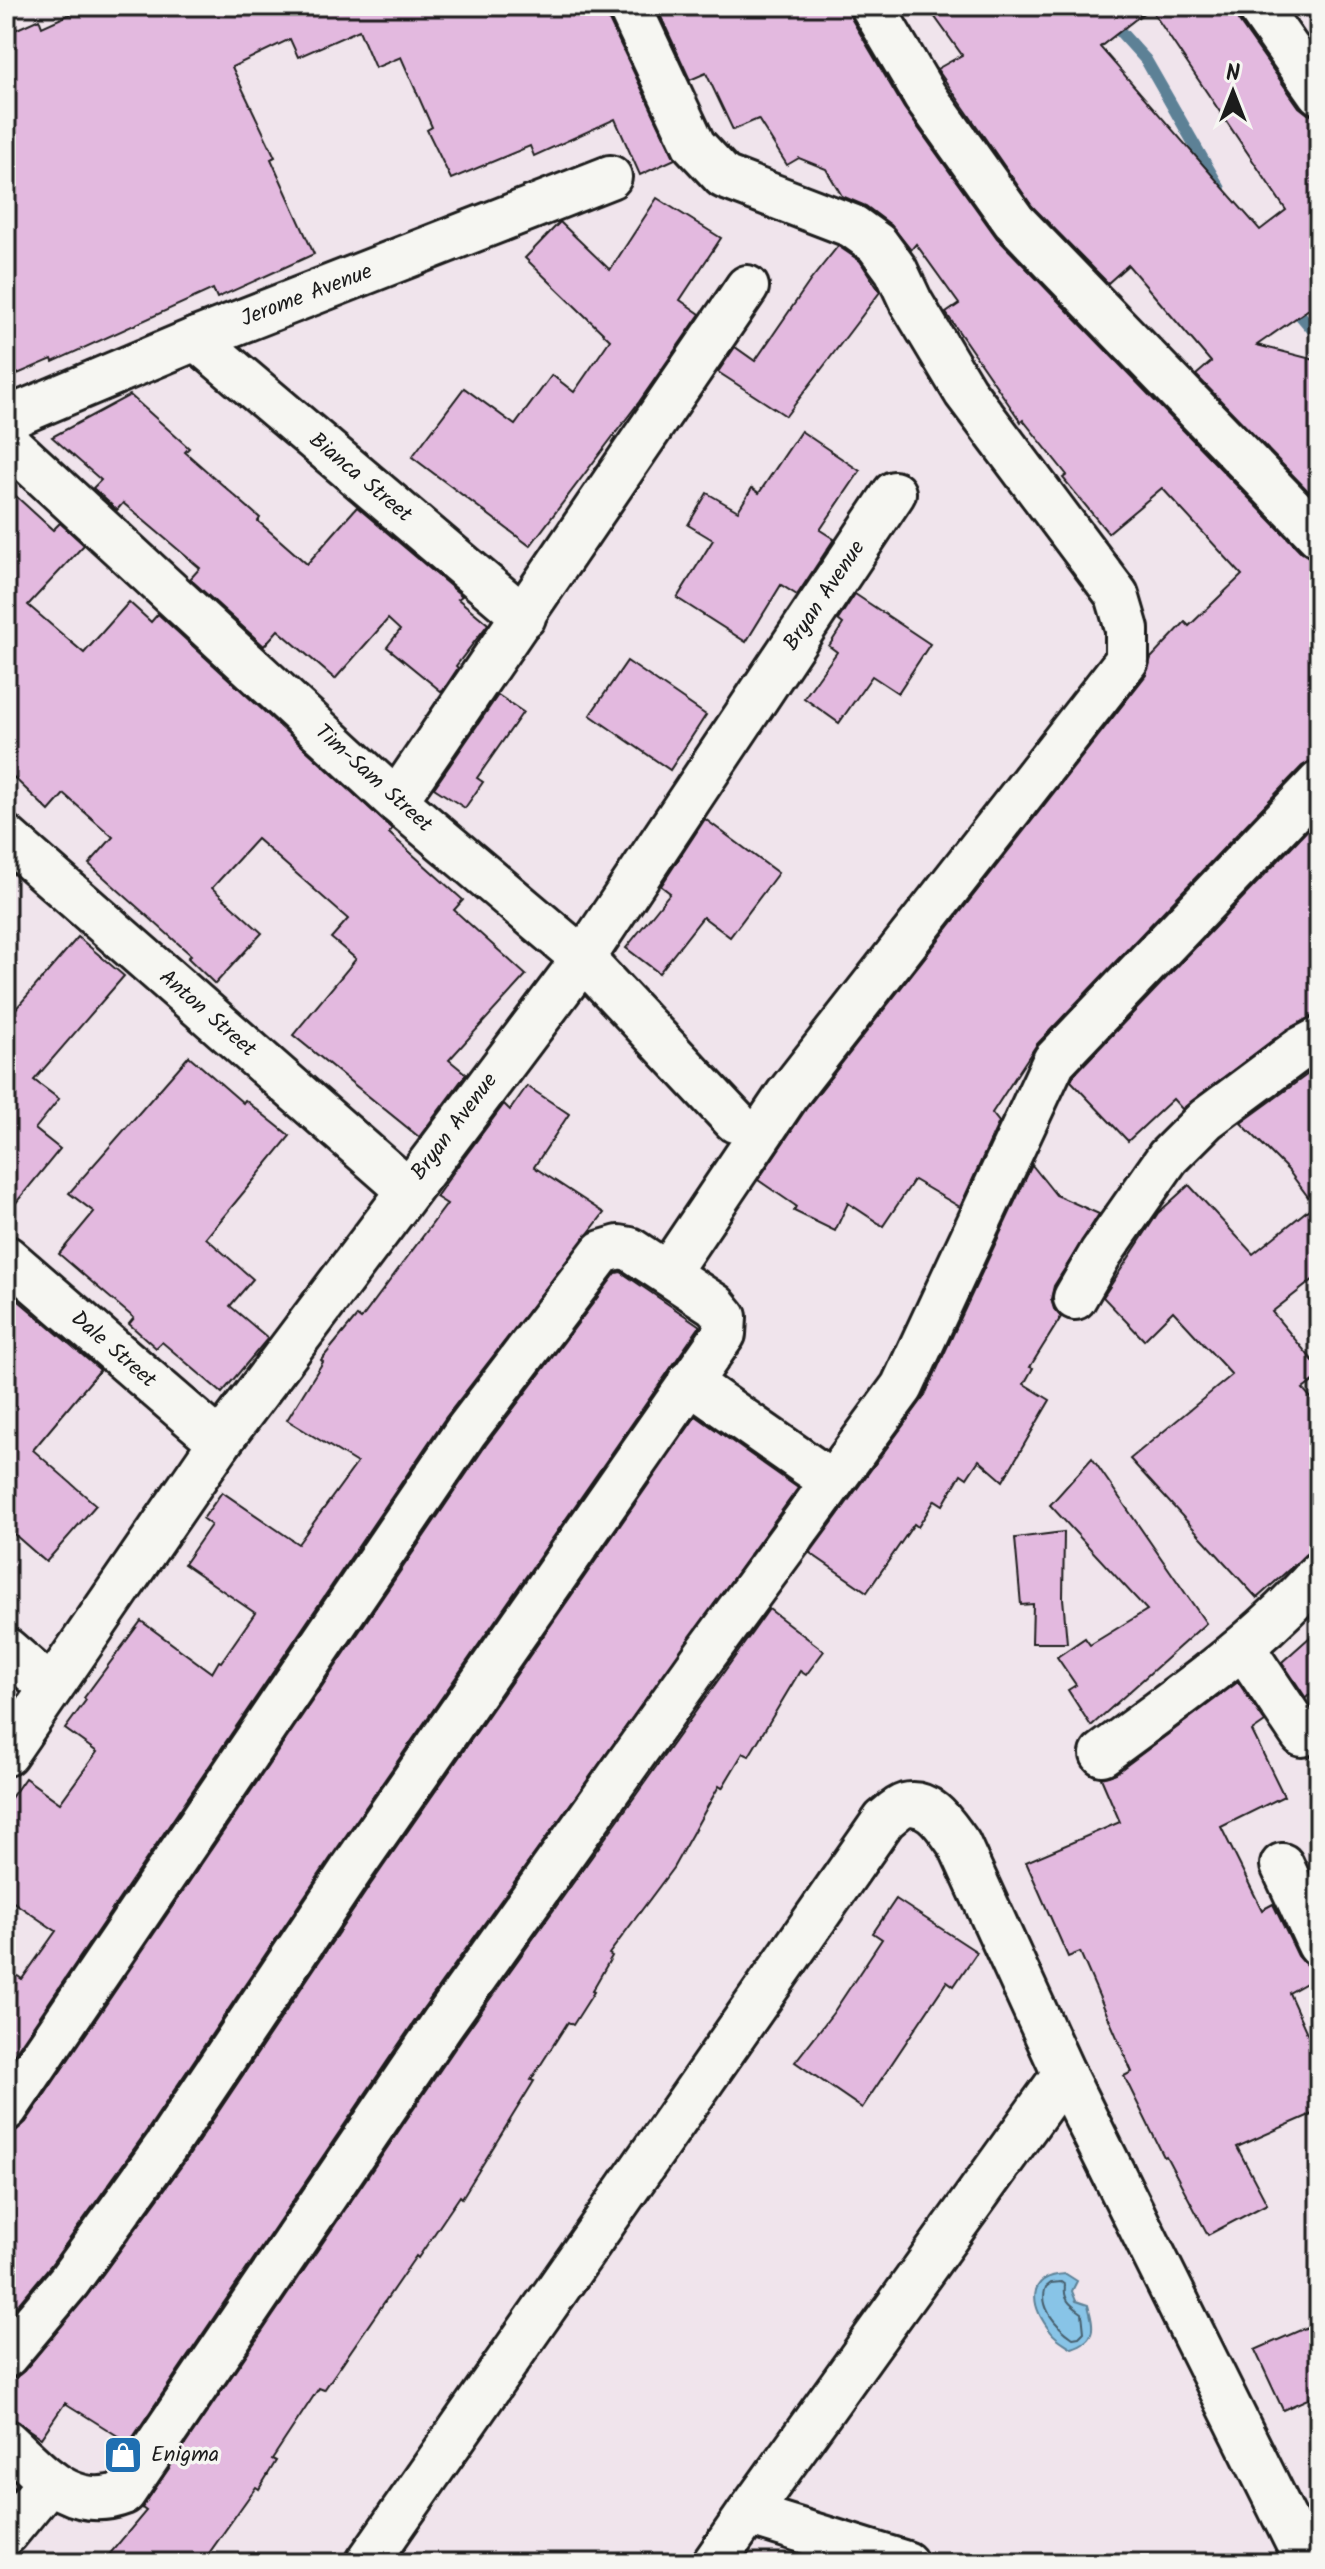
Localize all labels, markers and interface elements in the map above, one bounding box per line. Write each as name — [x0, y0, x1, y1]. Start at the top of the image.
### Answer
north arrow — [1193, 52, 1273, 132]
text: N — [1226, 57, 1240, 92]
street label: Jerome Avenue — [236, 255, 378, 337]
street label: Bianca Street — [300, 424, 420, 532]
street label: Bryan Avenue — [775, 533, 875, 659]
street label: Tim-Sam Street — [306, 716, 440, 842]
street label: Anton Street — [150, 961, 264, 1067]
street label: Bryan Avenue — [403, 1066, 507, 1188]
street label: Dale Street — [62, 1303, 164, 1398]
shop icon: Enigma — [102, 2434, 144, 2476]
place label: Enigma — [151, 2438, 219, 2473]

